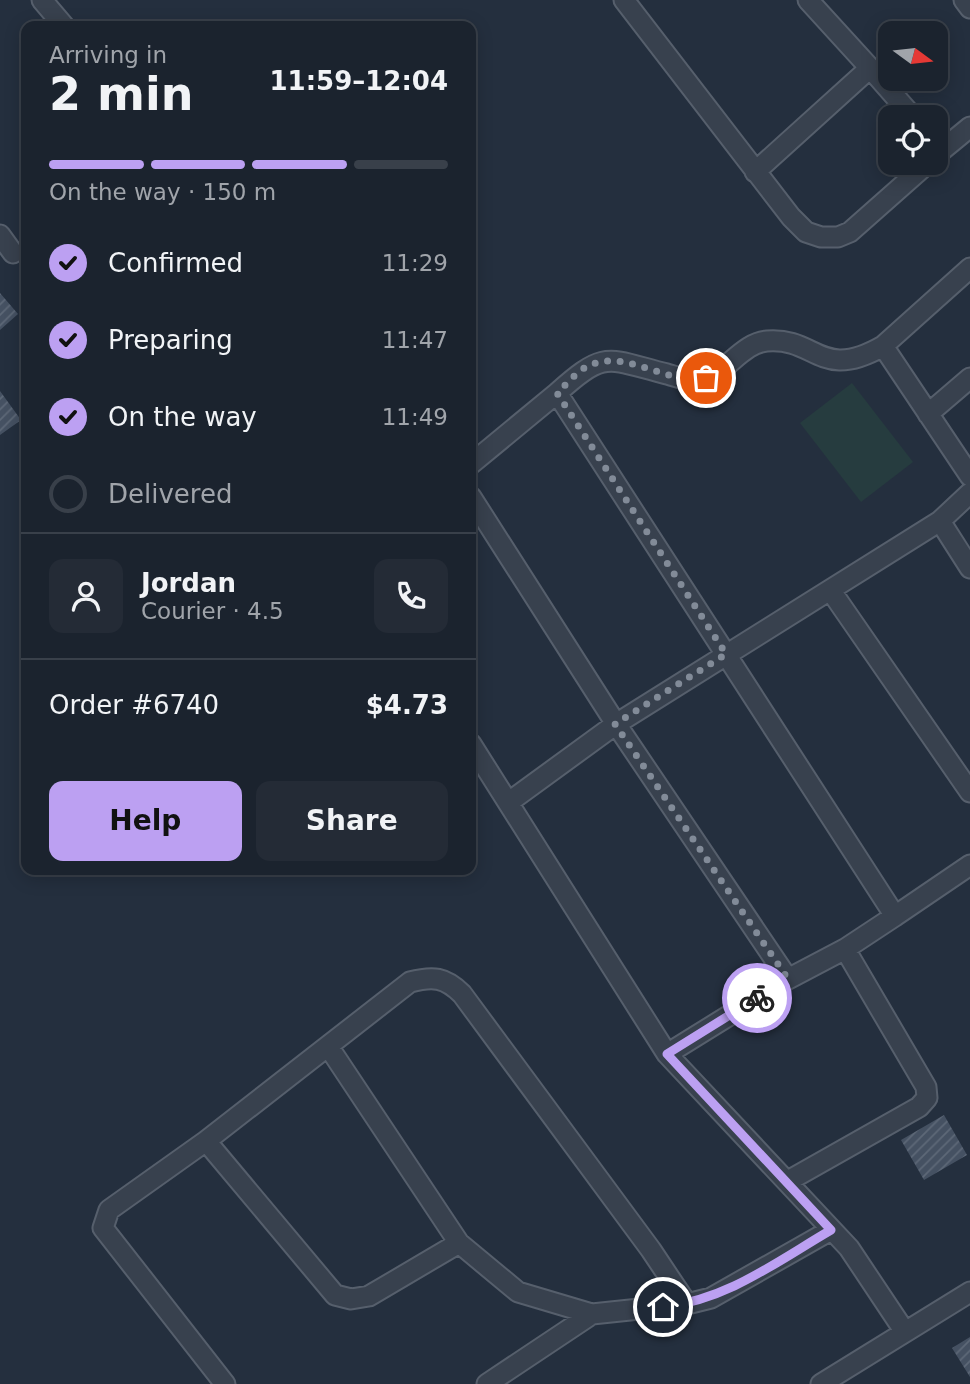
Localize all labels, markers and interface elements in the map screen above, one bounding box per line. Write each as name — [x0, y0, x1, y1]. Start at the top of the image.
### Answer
north arrow — [878, 21, 948, 91]
map controls — [878, 21, 948, 175]
text: Arriving in — [49, 42, 167, 68]
text: 11:59–12:04 — [269, 66, 448, 96]
text: 2 min — [49, 67, 193, 121]
button: locate — [878, 105, 948, 175]
text: On the way · 150 m — [49, 179, 276, 205]
icon: check — [49, 244, 87, 282]
text: Confirmed — [108, 248, 243, 278]
text: 11:29 — [382, 250, 448, 276]
icon: check — [49, 321, 87, 359]
text: Preparing — [108, 325, 233, 355]
text: 11:47 — [382, 327, 448, 353]
pin — [676, 348, 736, 408]
icon: bag — [687, 359, 725, 397]
icon: check — [49, 398, 87, 436]
text: On the way — [108, 402, 257, 432]
text: 11:49 — [382, 404, 448, 430]
text: Delivered — [108, 479, 232, 509]
button: person — [49, 559, 123, 633]
button: phone — [374, 559, 448, 633]
text: Jordan — [141, 568, 236, 598]
text: Courier · 4.5 — [141, 598, 284, 624]
text: Order #6740 — [49, 690, 219, 720]
text: $4.73 — [366, 690, 448, 720]
button: Help — [49, 781, 242, 861]
button: Share — [256, 781, 448, 861]
courier — [722, 963, 792, 1033]
icon: bike — [738, 979, 776, 1017]
pin — [633, 1277, 693, 1337]
icon: home — [644, 1288, 682, 1326]

